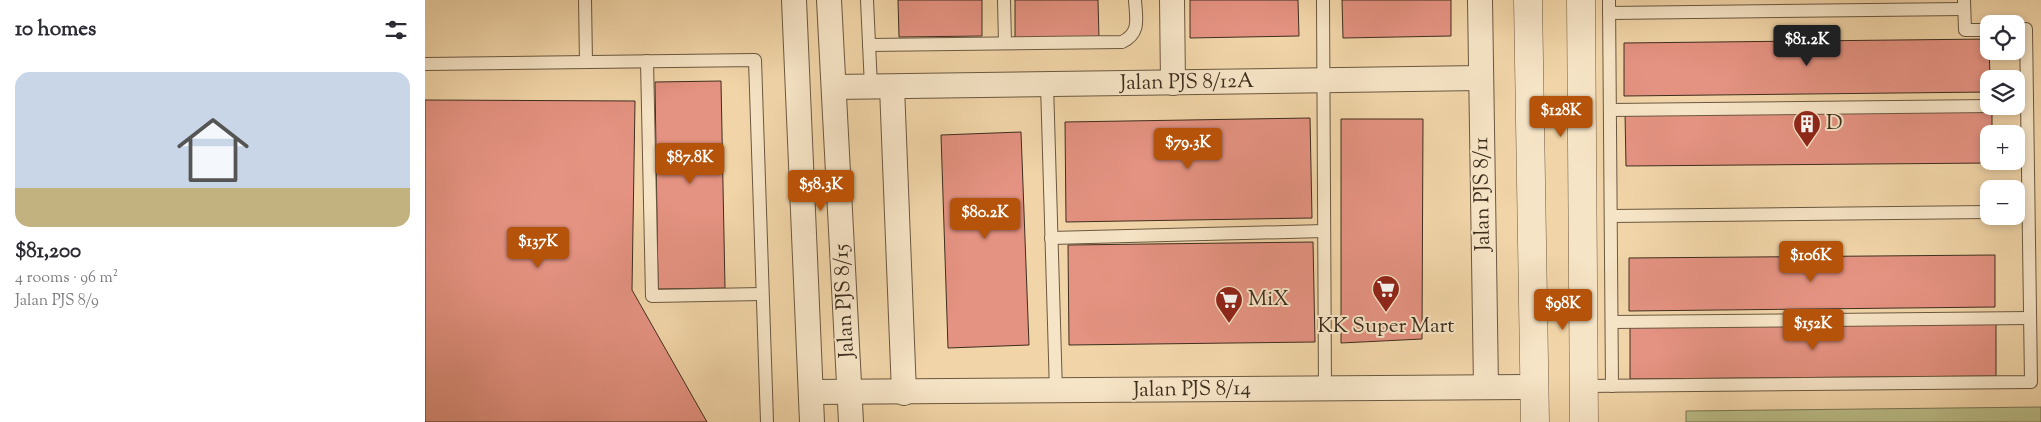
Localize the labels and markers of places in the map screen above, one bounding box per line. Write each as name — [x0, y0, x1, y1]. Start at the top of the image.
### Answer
pin: $81.2K — [1766, 24, 1848, 67]
pin: $128K — [1526, 96, 1596, 138]
building icon: D — [1792, 109, 1822, 148]
place label: D — [1826, 109, 1843, 139]
pin: $79.3K — [1147, 128, 1229, 170]
pin: $87.8K — [649, 142, 731, 185]
pin: $58.3K — [780, 170, 862, 212]
pin: $80.2K — [944, 198, 1026, 240]
pin: $137K — [503, 226, 573, 269]
pin: $106K — [1776, 240, 1846, 283]
supermarket icon: KK Super Mart — [1371, 274, 1401, 313]
supermarket icon: MiX — [1214, 285, 1244, 324]
place label: MiX — [1248, 285, 1289, 315]
pin: $98K — [1533, 288, 1593, 331]
pin: $152K — [1778, 308, 1848, 351]
place label: KK Super Mart — [1317, 312, 1455, 342]

